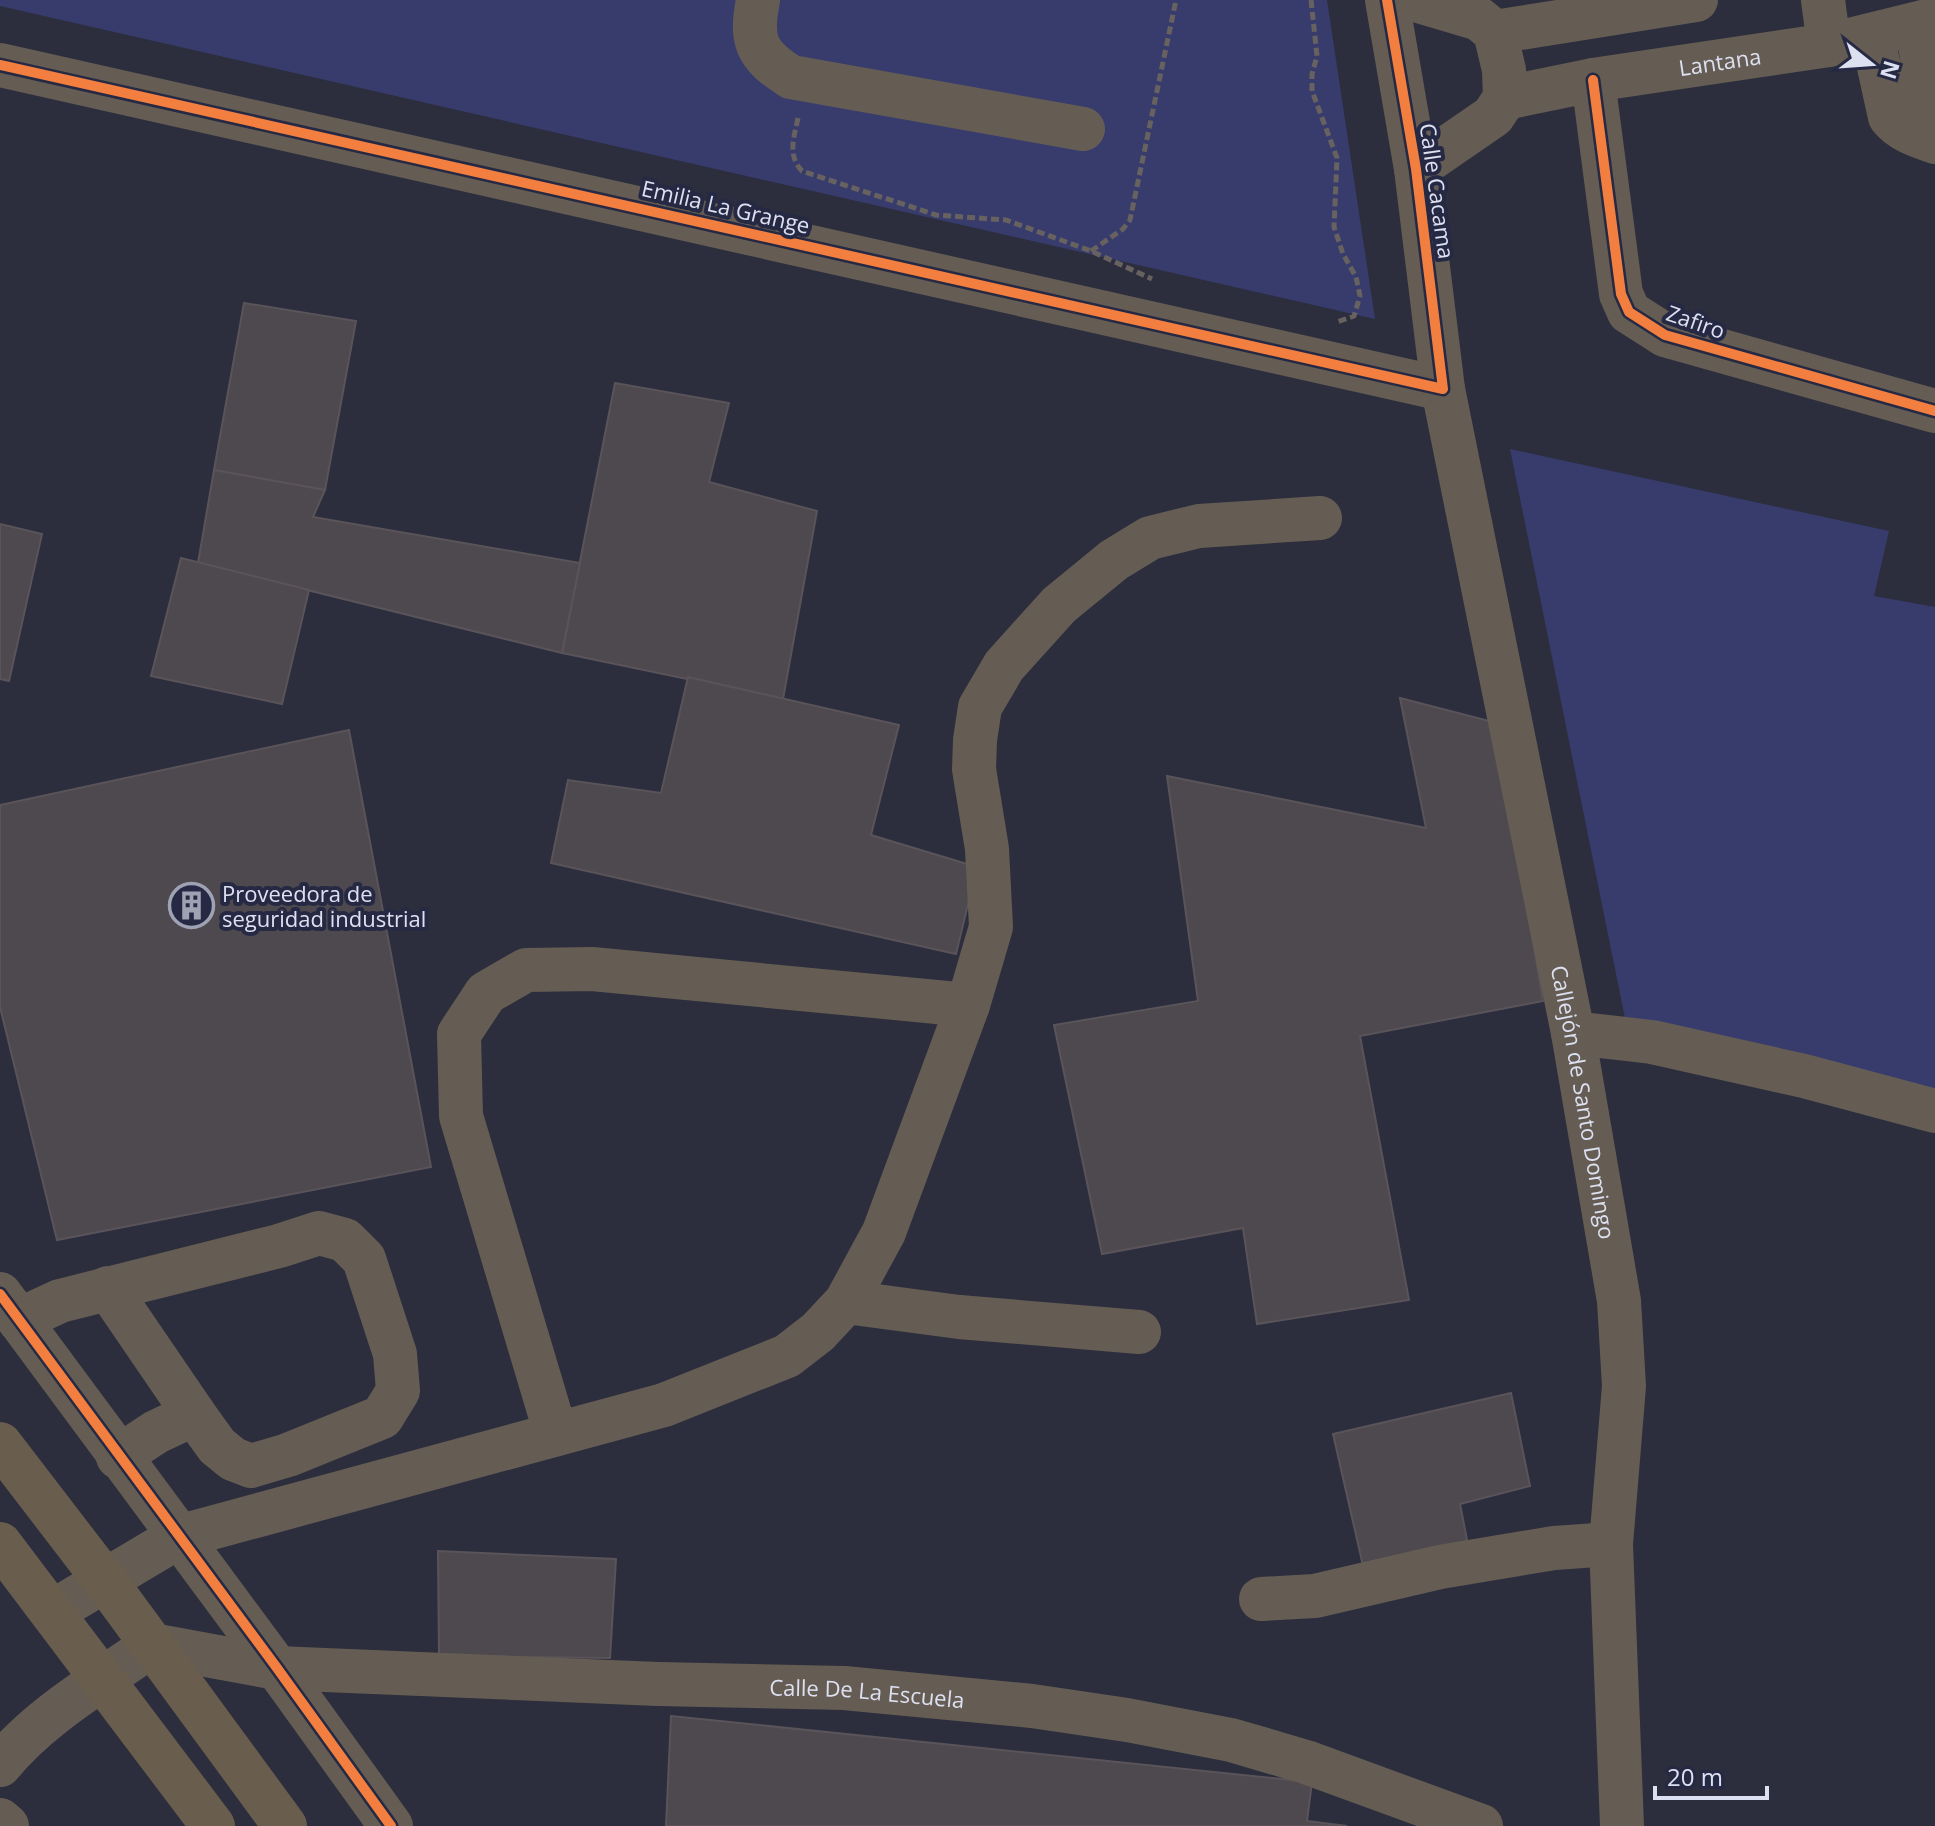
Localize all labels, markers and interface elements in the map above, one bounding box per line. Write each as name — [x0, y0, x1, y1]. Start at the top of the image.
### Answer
north arrow — [1831, 24, 1911, 104]
street label: Lantana — [1677, 40, 1763, 82]
text: N — [1874, 57, 1908, 83]
street label: Calle Cacama — [1414, 121, 1462, 261]
street label: Emilia La Grange — [639, 172, 813, 240]
street label: Zafiro — [1663, 297, 1729, 345]
place label: Proveedora de seguridad industrial — [222, 878, 426, 933]
building icon: Proveedora de seguridad industrial — [167, 882, 215, 930]
street label: Callejón de Santo Domingo — [1545, 962, 1623, 1241]
street label: Calle De La Escuela — [769, 1671, 966, 1714]
scale bar — [1655, 1750, 1767, 1800]
text: 20 m — [1667, 1760, 1723, 1793]

